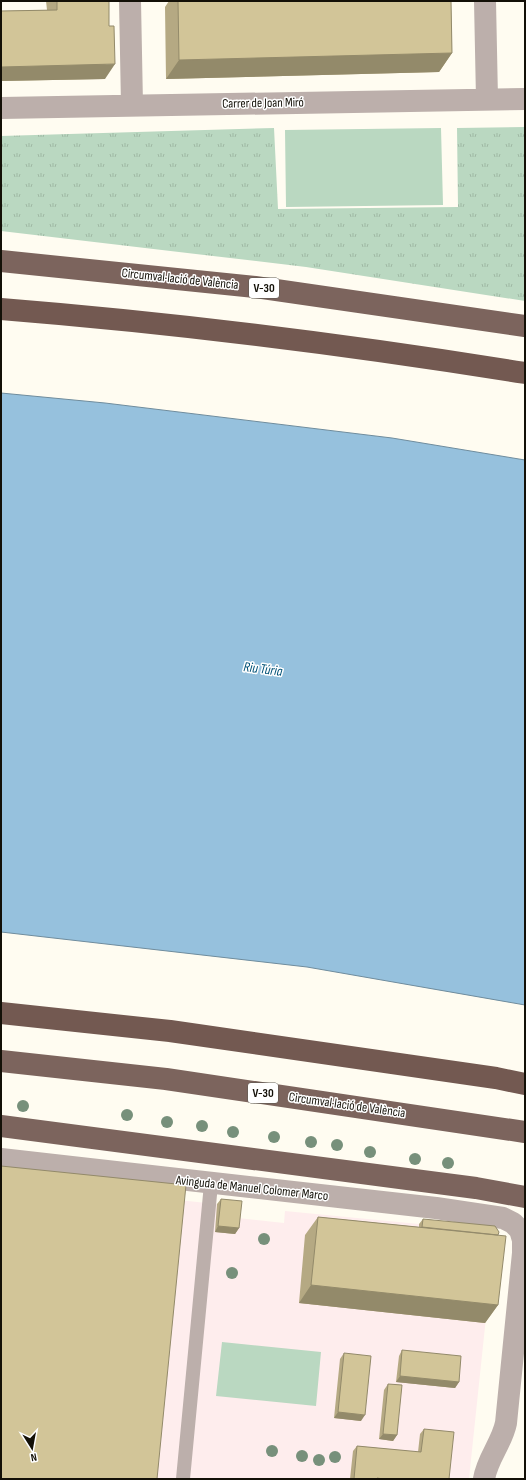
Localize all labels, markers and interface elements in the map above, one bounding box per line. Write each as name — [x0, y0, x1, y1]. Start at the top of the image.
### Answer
street label: Carrer de Joan Miró — [222, 94, 304, 112]
street label: Circumval·lació de València — [121, 265, 239, 293]
road number: V-30 — [249, 278, 279, 298]
water label: Riu Túria — [242, 658, 284, 680]
road number: V-30 — [248, 1083, 278, 1103]
street label: Circumval·lació de València — [288, 1089, 406, 1121]
street label: Avinguda de Manuel Colomer Marco — [174, 1172, 329, 1204]
north arrow — [12, 1428, 52, 1468]
text: N — [30, 1450, 38, 1464]

